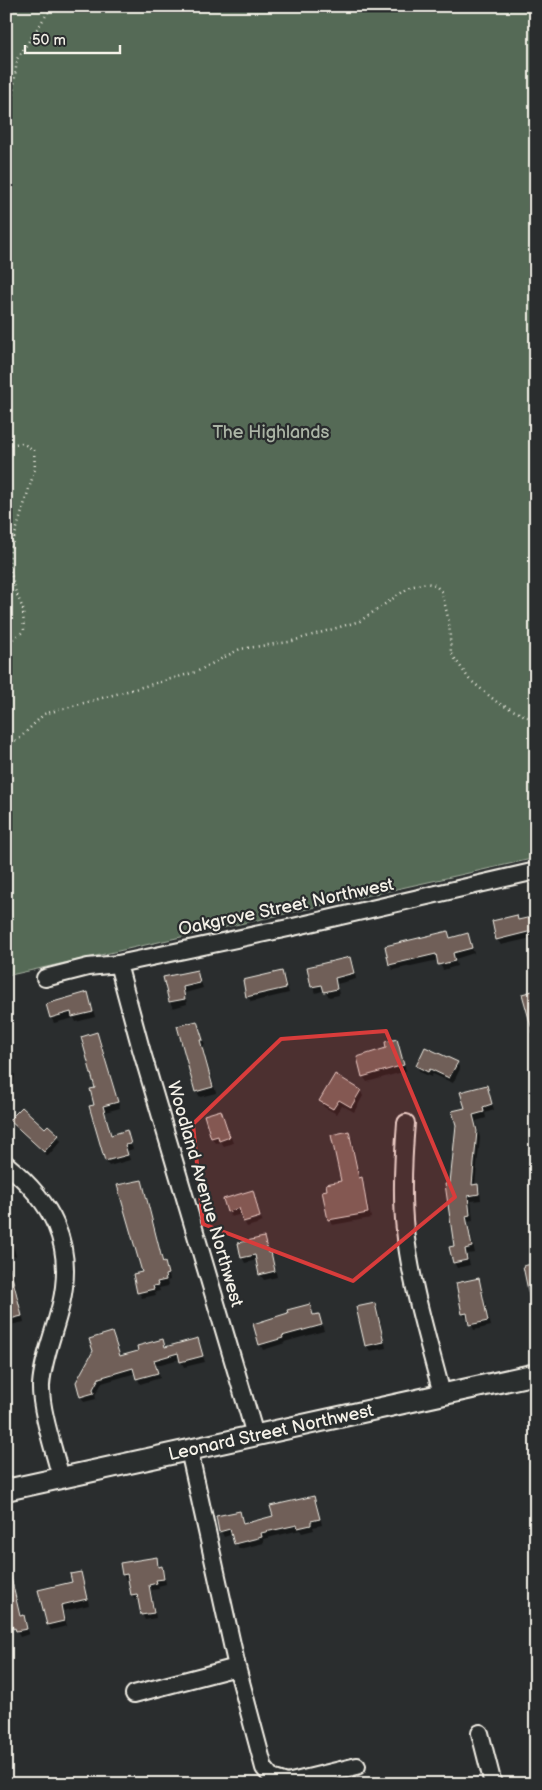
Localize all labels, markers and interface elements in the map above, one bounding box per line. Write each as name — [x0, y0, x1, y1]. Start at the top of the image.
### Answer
scale bar — [25, 22, 120, 54]
text: 50 m — [32, 31, 66, 50]
park label: The Highlands — [213, 422, 330, 443]
street label: Oakgrove Street Northwest — [176, 874, 396, 940]
street label: Woodland Avenue Northwest — [163, 1079, 247, 1310]
street label: Leonard Street Northwest — [166, 1399, 376, 1465]

